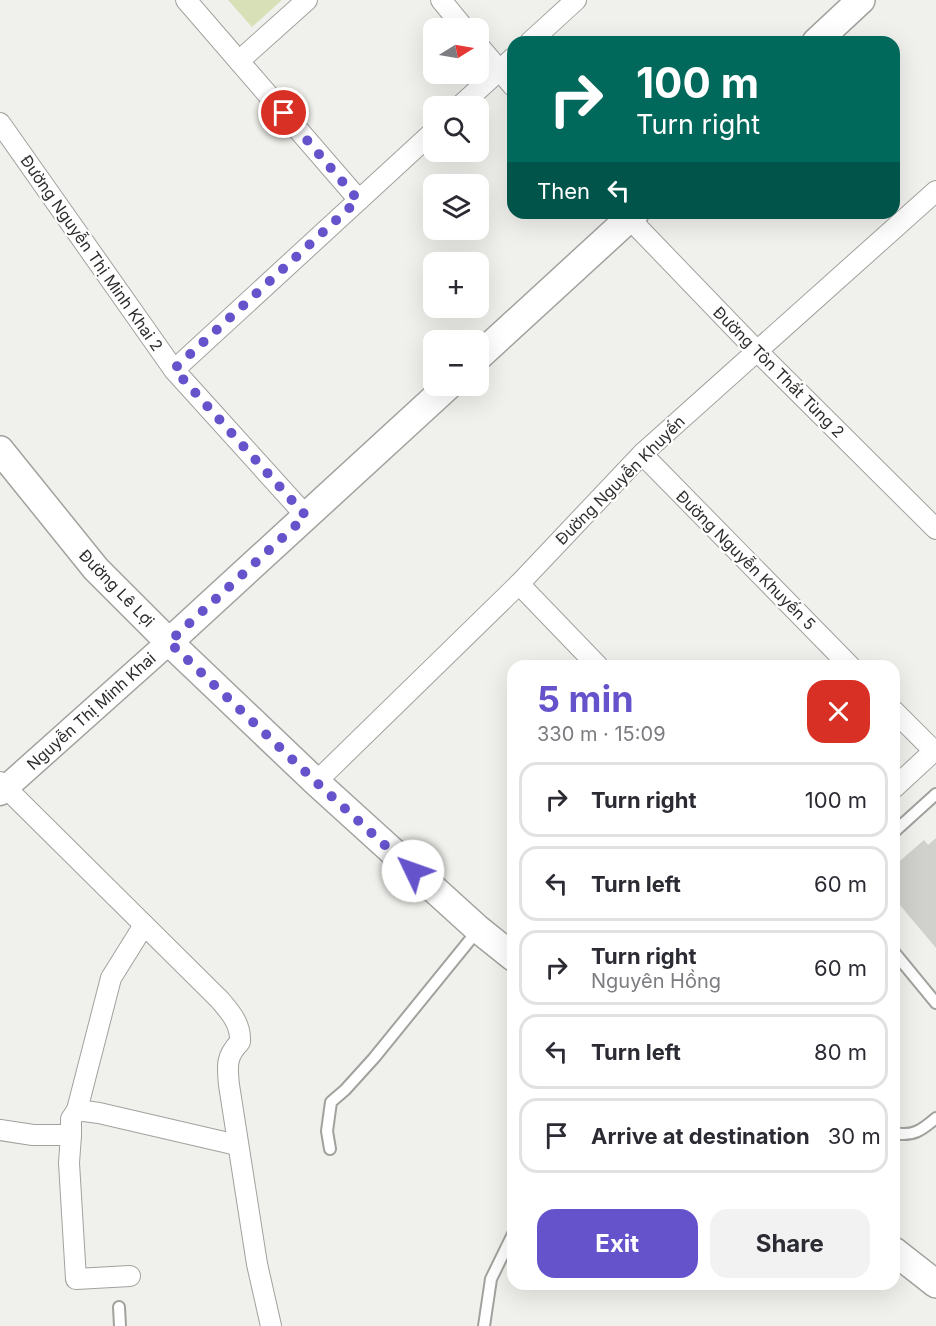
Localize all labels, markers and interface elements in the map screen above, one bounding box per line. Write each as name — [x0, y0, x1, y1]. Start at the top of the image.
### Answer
north arrow — [423, 18, 489, 84]
map controls — [423, 18, 489, 396]
text: 100 m — [636, 57, 759, 108]
icon: right — [537, 60, 615, 138]
pin — [258, 87, 309, 138]
icon: arrive — [267, 96, 300, 129]
button: search — [423, 96, 489, 162]
text: Turn right — [636, 108, 760, 141]
street label: Đường Nguyễn Thị Minh Khai 2 — [16, 151, 168, 355]
button: layers — [423, 174, 489, 240]
icon: left — [602, 174, 635, 207]
text: Then — [537, 178, 590, 204]
button: + — [423, 252, 489, 318]
street label: Đường Tôn Thất Tùng 2 — [709, 302, 849, 442]
button: − — [423, 330, 489, 396]
street label: Đường Nguyễn Khuyến — [551, 411, 689, 549]
street label: Đường Nguyễn Khuyến 5 — [672, 486, 820, 634]
street label: Đường Lê Lợi — [75, 545, 159, 631]
street label: Nguyễn Thị Minh Khai — [23, 648, 159, 774]
text: 5 min — [537, 677, 634, 721]
button: close — [807, 680, 870, 743]
text: 330 m · 15:09 — [537, 722, 666, 746]
icon: right — [540, 783, 573, 816]
text: Turn right — [591, 787, 697, 813]
text: 100 m — [805, 787, 867, 813]
position arrow — [381, 839, 445, 903]
icon: left — [540, 867, 573, 900]
text: Turn left — [591, 871, 681, 897]
text: 60 m — [814, 871, 867, 897]
text: Turn right — [591, 943, 697, 969]
icon: right — [540, 951, 573, 984]
text: 60 m — [814, 955, 867, 981]
text: Nguyên Hồng — [591, 969, 721, 993]
icon: left — [540, 1035, 573, 1068]
text: Turn left — [591, 1039, 681, 1065]
text: 80 m — [814, 1039, 867, 1065]
icon: arrive — [540, 1119, 573, 1152]
text: Arrive at destination — [591, 1123, 810, 1149]
text: 30 m — [828, 1123, 881, 1149]
button: Exit — [537, 1209, 698, 1278]
button: Share — [710, 1209, 870, 1278]

